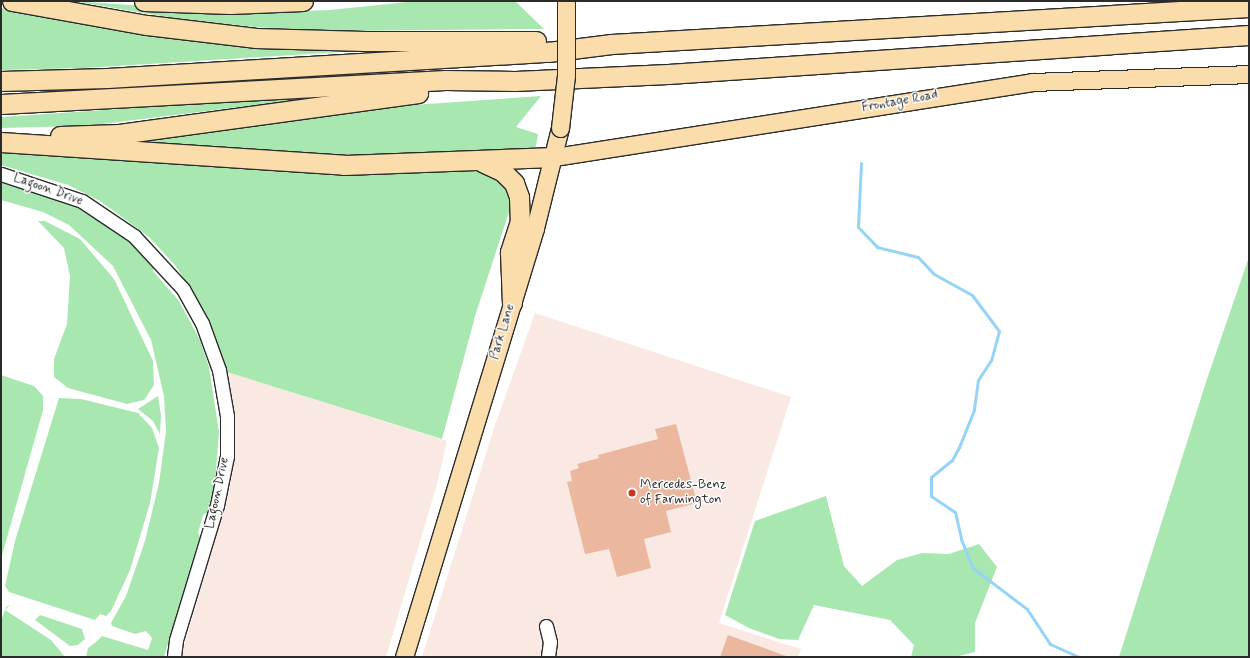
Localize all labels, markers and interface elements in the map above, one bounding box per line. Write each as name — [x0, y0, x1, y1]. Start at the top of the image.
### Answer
street label: Frontage Road — [861, 88, 939, 116]
street label: Lagoon Drive — [11, 170, 85, 210]
street label: Park Lane — [487, 302, 519, 362]
street label: Lagoon Drive — [203, 456, 233, 530]
place label: Mercedes-Benz of Farmington — [640, 478, 726, 509]
marker: Mercedes-Benz of Farmington — [627, 488, 637, 498]

